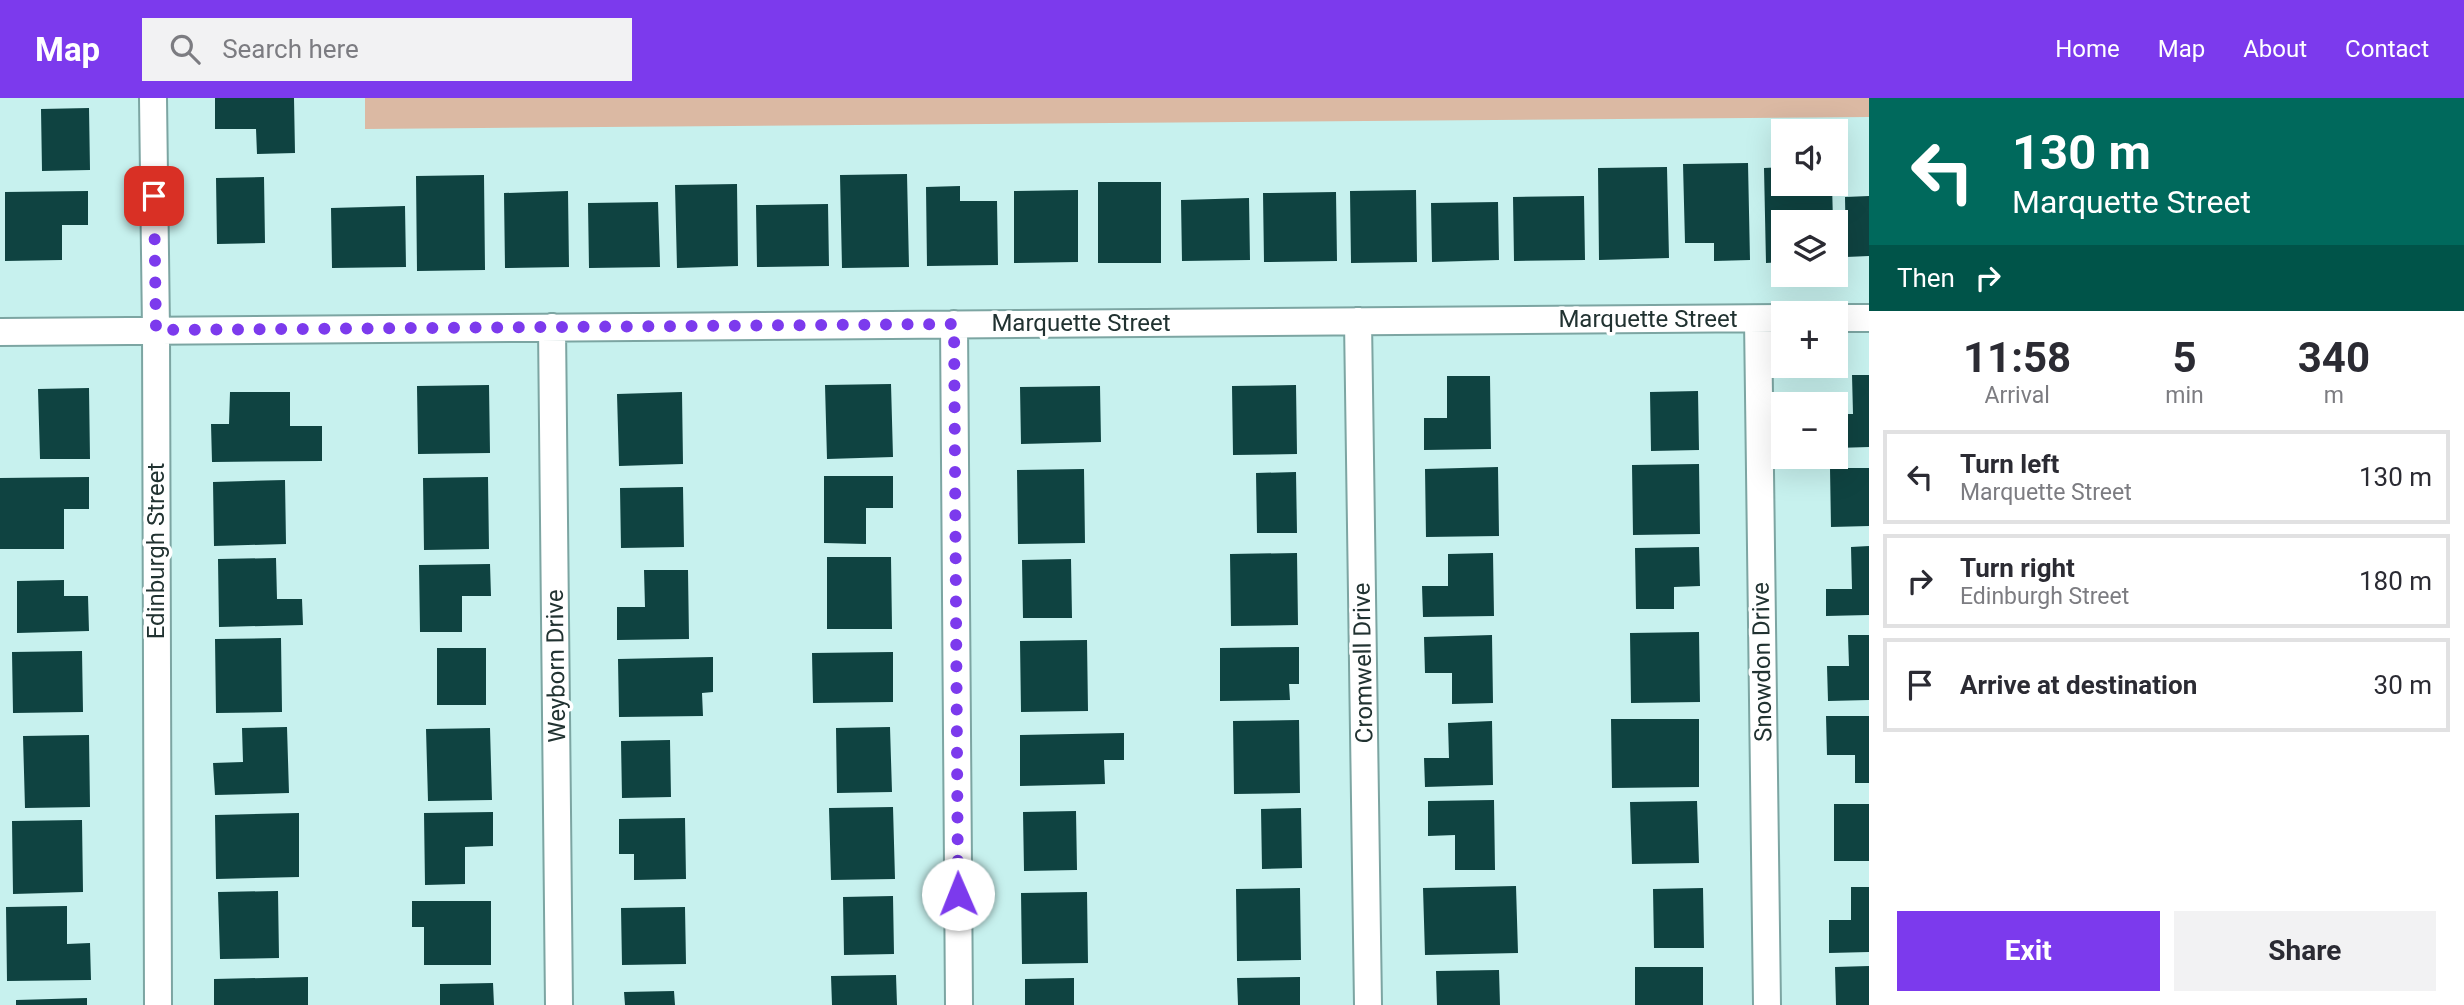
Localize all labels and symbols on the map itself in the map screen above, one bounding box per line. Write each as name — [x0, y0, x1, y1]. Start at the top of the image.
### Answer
pin — [124, 166, 184, 226]
street label: Marquette Street — [1558, 305, 1738, 333]
street label: Marquette Street — [991, 309, 1171, 337]
street label: Edinburgh Street — [142, 463, 170, 639]
street label: Cromwell Drive — [1348, 582, 1378, 744]
street label: Snowdon Drive — [1747, 582, 1777, 742]
street label: Weyborn Drive — [541, 589, 571, 743]
position arrow — [921, 857, 995, 931]

